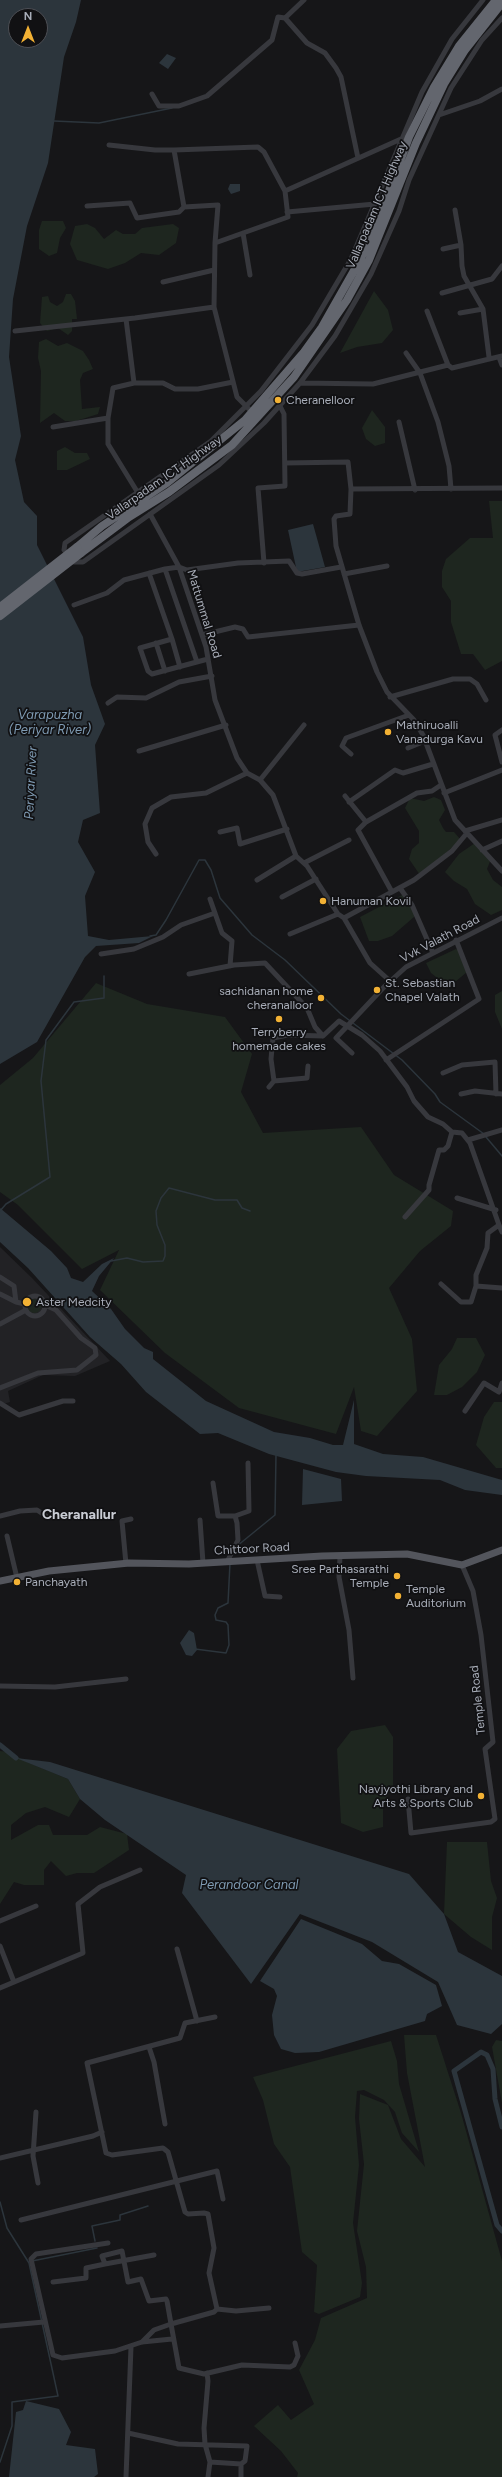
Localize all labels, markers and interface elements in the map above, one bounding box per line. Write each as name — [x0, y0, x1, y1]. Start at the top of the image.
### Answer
north arrow — [8, 8, 48, 48]
text: N — [24, 10, 32, 23]
street label: Vallarpadam ICT Highway — [344, 139, 410, 271]
place label: Cheranelloor — [286, 393, 355, 407]
marker: Cheranelloor — [273, 395, 283, 405]
street label: Vallarpadam ICT Highway — [104, 433, 224, 523]
street label: Mattummal Road — [184, 568, 224, 660]
water label: Varapuzha (Periyar River) — [9, 707, 91, 738]
place label: Mathiruoalli Vanadurga Kavu — [396, 718, 483, 746]
marker: Mathiruoalli Vanadurga Kavu — [383, 727, 393, 737]
water label: Periyar River — [21, 746, 41, 820]
place label: Hanuman Kovil — [331, 894, 411, 908]
marker: Hanuman Kovil — [318, 896, 328, 906]
street label: Vvk Valath Road — [398, 912, 482, 966]
place label: St. Sebastian Chapel Valath — [385, 976, 460, 1004]
place label: sachidanan home cheranalloor — [219, 984, 313, 1012]
marker: St. Sebastian Chapel Valath — [372, 985, 382, 995]
marker: sachidanan home cheranalloor — [316, 993, 326, 1003]
marker: Terryberry homemade cakes — [274, 1014, 284, 1024]
place label: Terryberry homemade cakes — [232, 1025, 326, 1053]
place label: Aster Medcity — [36, 1295, 112, 1309]
marker: Aster Medcity — [21, 1296, 33, 1308]
district label: Cheranallur — [42, 1507, 116, 1523]
street label: Chittoor Road — [214, 1540, 290, 1558]
place label: Sree Parthasarathi Temple — [291, 1562, 389, 1590]
marker: Sree Parthasarathi Temple — [392, 1571, 402, 1581]
place label: Panchayath — [25, 1575, 87, 1589]
marker: Panchayath — [12, 1577, 22, 1587]
place label: Temple Auditorium — [406, 1582, 466, 1610]
marker: Temple Auditorium — [393, 1591, 403, 1601]
street label: Temple Road — [467, 1665, 489, 1735]
place label: Navjyothi Library and Arts & Sports Club — [359, 1782, 473, 1810]
marker: Navjyothi Library and Arts & Sports Club — [476, 1791, 486, 1801]
water label: Perandoor Canal — [200, 1877, 298, 1893]

